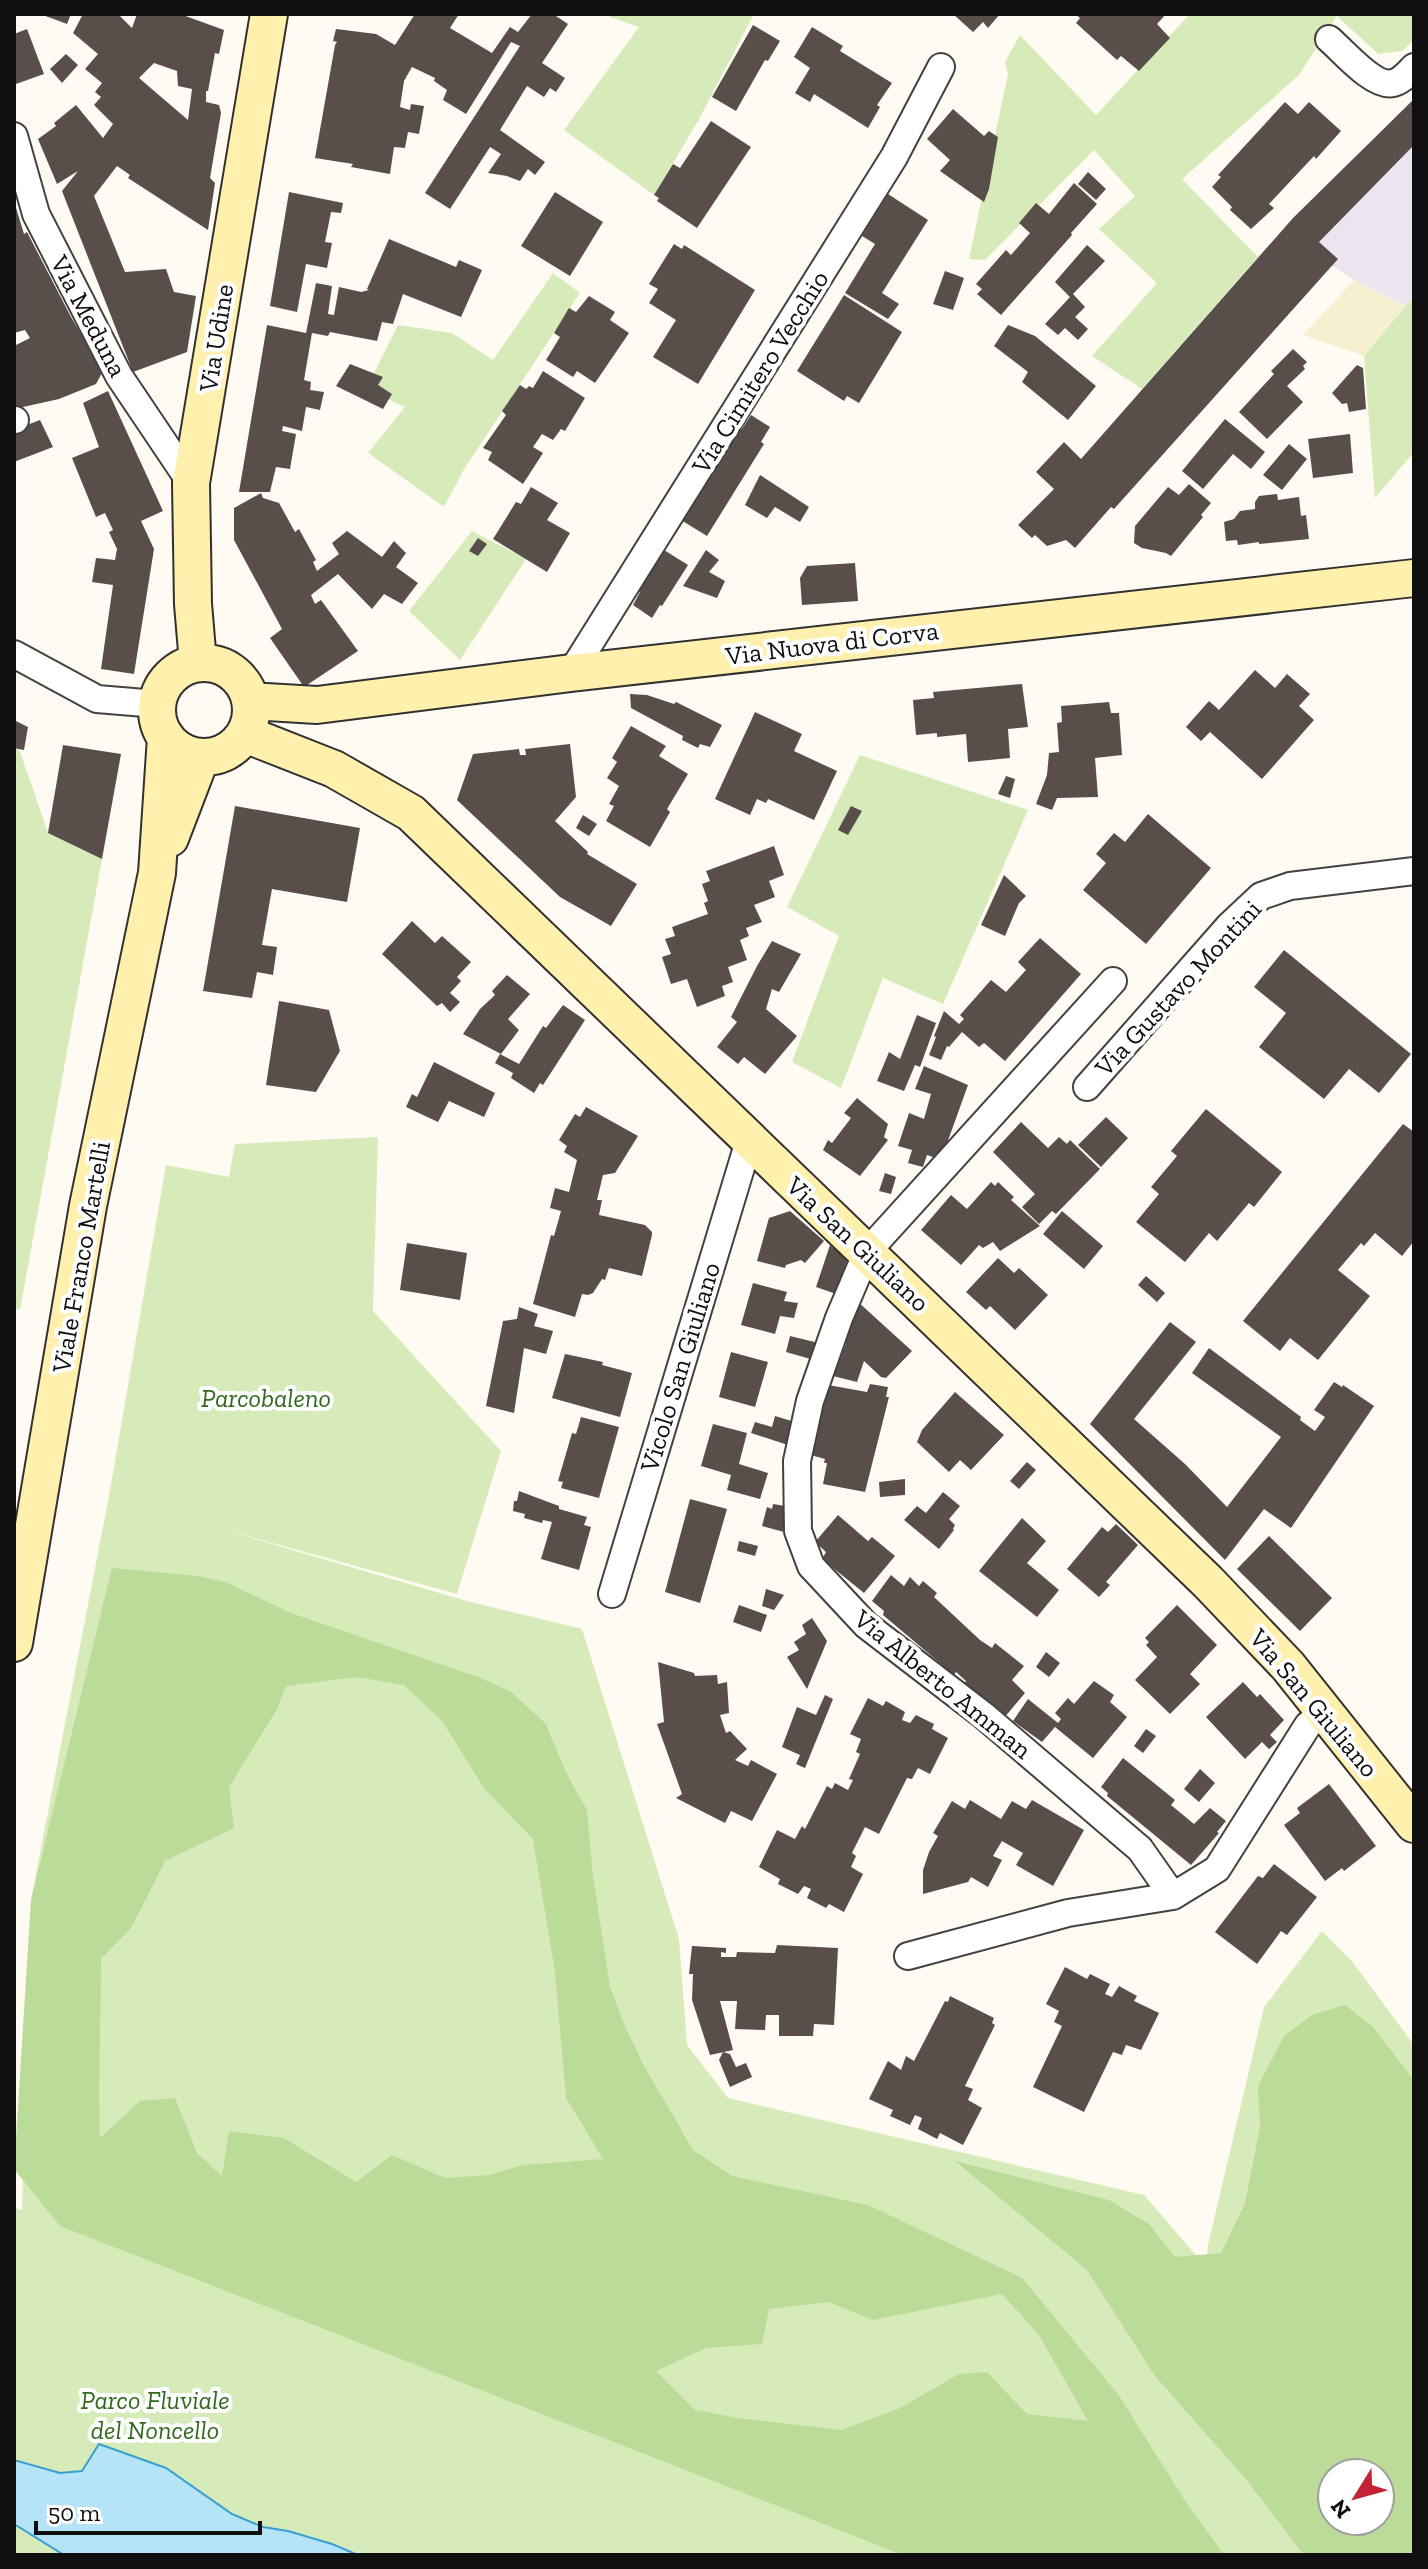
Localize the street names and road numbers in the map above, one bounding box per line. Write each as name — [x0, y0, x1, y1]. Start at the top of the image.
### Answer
street label: Via Meduna — [43, 249, 135, 383]
street label: Via Cimitero Vecchio — [684, 264, 835, 480]
street label: Via Udine — [192, 282, 240, 395]
street label: Via Nuova di Corva — [723, 614, 941, 672]
street label: Via Gustavo Montini — [1087, 893, 1268, 1084]
street label: Viale Franco Martelli — [45, 1139, 117, 1376]
street label: Via San Giuliano — [779, 1169, 936, 1318]
street label: Vicolo San Giuliano — [633, 1258, 727, 1476]
street label: Via Alberto Amman — [847, 1602, 1038, 1766]
street label: Via San Giuliano — [1242, 1621, 1385, 1784]

